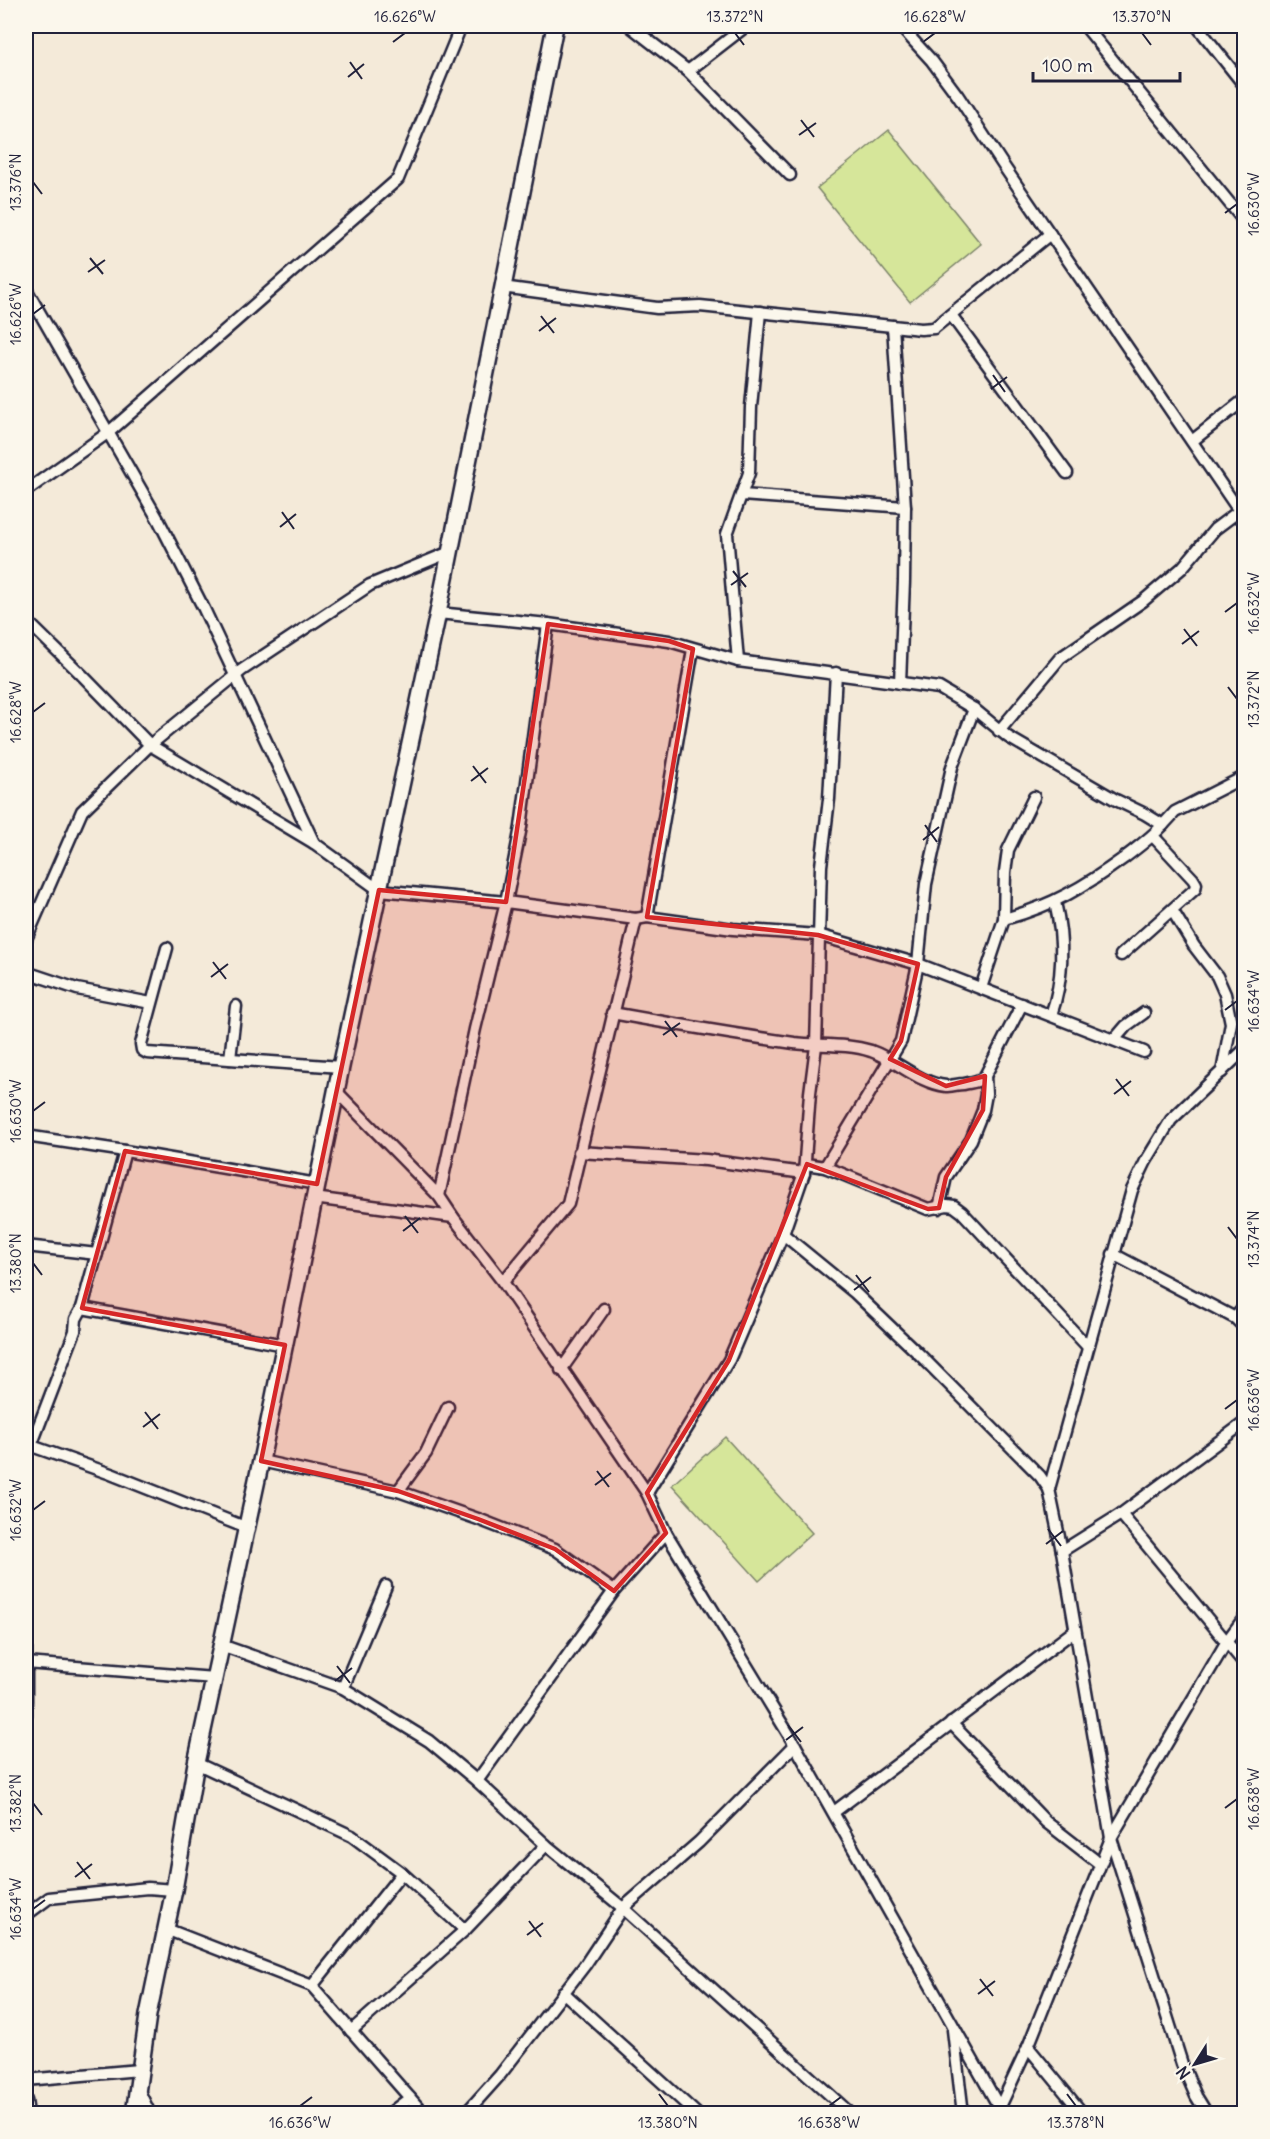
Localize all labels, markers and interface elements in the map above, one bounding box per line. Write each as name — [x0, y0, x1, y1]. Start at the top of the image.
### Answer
text: 16.626°W — [374, 7, 436, 26]
text: 13.372°N — [706, 7, 764, 26]
text: 16.628°W — [904, 7, 966, 26]
text: 13.370°N — [1113, 7, 1171, 26]
scale bar — [1033, 45, 1180, 83]
text: 100 m — [1042, 54, 1093, 77]
text: 13.376°N — [6, 153, 25, 211]
text: 16.630°W — [1244, 172, 1263, 236]
text: 16.626°W — [6, 283, 25, 345]
text: 16.632°W — [1244, 572, 1263, 634]
text: 13.372°N — [1244, 670, 1263, 728]
text: 16.628°W — [6, 681, 25, 743]
text: 16.634°W — [1244, 970, 1263, 1032]
text: 16.630°W — [6, 1079, 25, 1143]
text: 13.374°N — [1244, 1210, 1263, 1268]
text: 13.380°N — [6, 1233, 25, 1293]
text: 16.636°W — [1244, 1369, 1263, 1431]
text: 16.632°W — [6, 1479, 25, 1541]
text: 16.638°W — [1244, 1768, 1263, 1830]
text: 13.382°N — [6, 1774, 25, 1832]
text: 16.634°W — [6, 1878, 25, 1940]
north arrow — [1165, 2034, 1225, 2094]
text: N — [1172, 2063, 1194, 2083]
text: 16.636°W — [269, 2113, 331, 2132]
text: 13.380°N — [638, 2113, 698, 2132]
text: 16.638°W — [798, 2113, 860, 2132]
text: 13.378°N — [1047, 2113, 1105, 2132]

